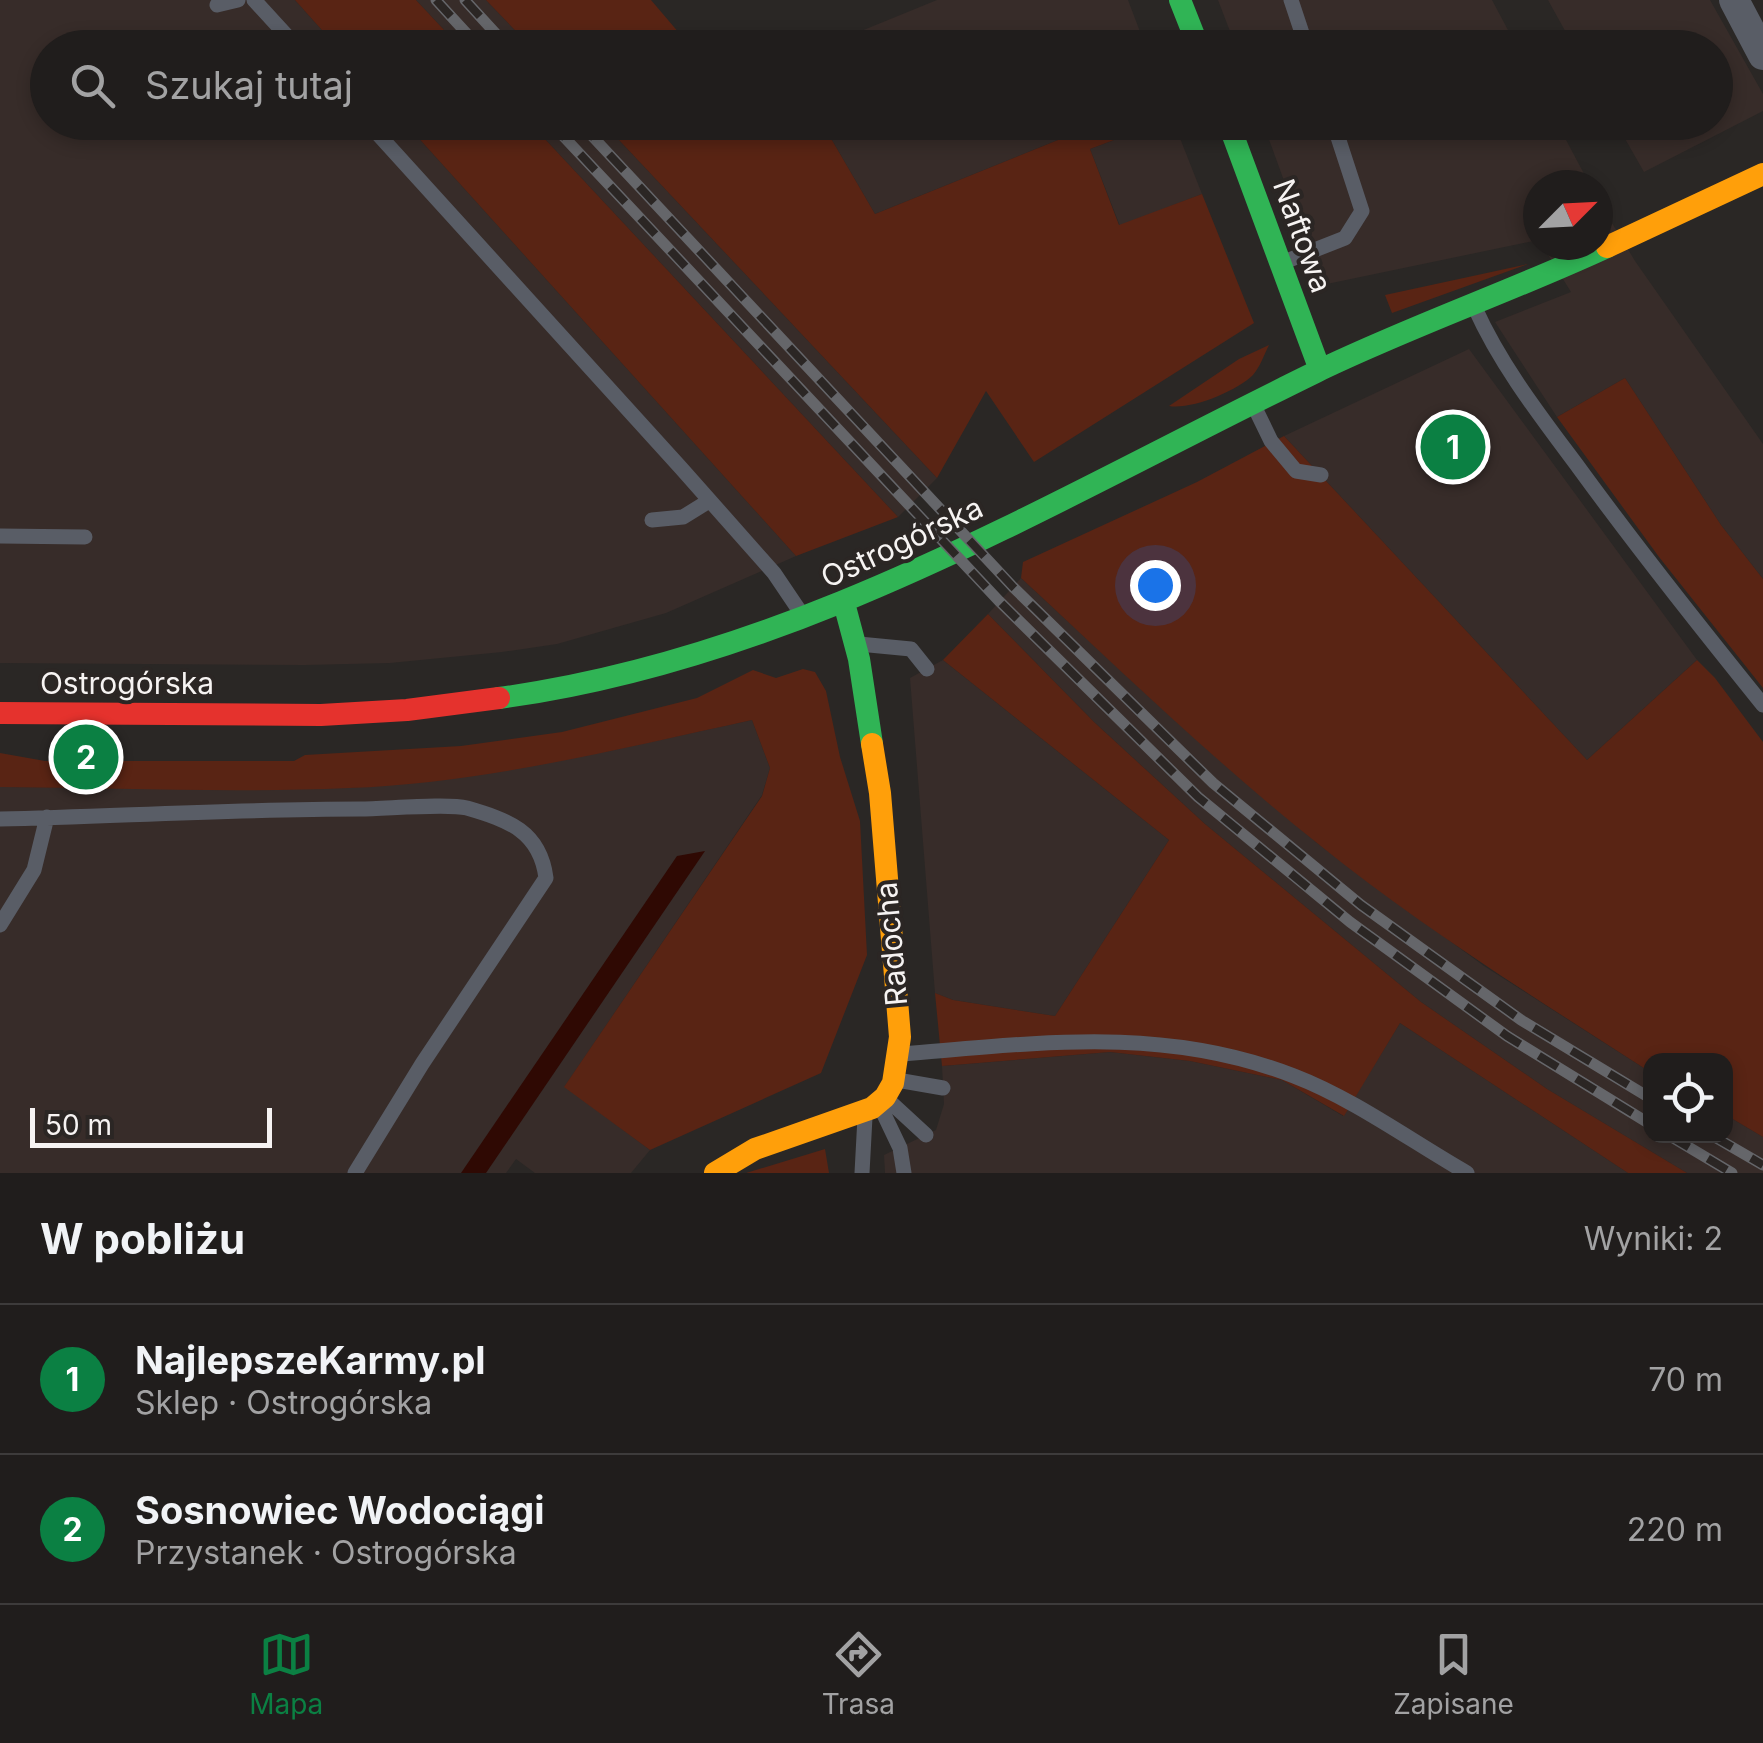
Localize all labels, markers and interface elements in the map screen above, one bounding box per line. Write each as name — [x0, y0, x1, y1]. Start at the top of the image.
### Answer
search box — [30, 30, 1733, 140]
icon: search — [65, 58, 120, 113]
text: Szukaj tutaj — [145, 62, 353, 108]
north arrow — [1523, 170, 1613, 260]
street label: Naftowa — [1266, 174, 1340, 297]
pin: 1 — [1420, 410, 1486, 484]
street label: Ostrogórska — [815, 489, 988, 595]
your location — [1130, 560, 1181, 611]
street label: Ostrogórska — [40, 665, 214, 701]
pin: 2 — [54, 720, 118, 794]
street label: Radocha — [868, 881, 914, 1007]
map controls — [1643, 1053, 1733, 1143]
button: locate — [1643, 1053, 1733, 1143]
scale bar — [30, 1103, 272, 1148]
text: 50 m — [45, 1108, 112, 1142]
text: W pobliżu — [40, 1213, 245, 1264]
text: Wyniki: 2 — [1584, 1219, 1723, 1258]
text: NajlepszeKarmy.pl — [135, 1337, 486, 1383]
text: 1 — [66, 1360, 79, 1399]
text: 70 m — [1648, 1360, 1723, 1399]
text: Sklep · Ostrogórska — [135, 1383, 432, 1422]
text: Sosnowiec Wodociągi — [135, 1487, 545, 1533]
text: 2 — [62, 1510, 83, 1549]
text: 220 m — [1627, 1510, 1723, 1549]
text: Przystanek · Ostrogórska — [135, 1533, 517, 1572]
tab: Mapa — [249, 1627, 323, 1721]
tab: Trasa — [822, 1627, 895, 1721]
tab: Zapisane — [1393, 1627, 1514, 1721]

